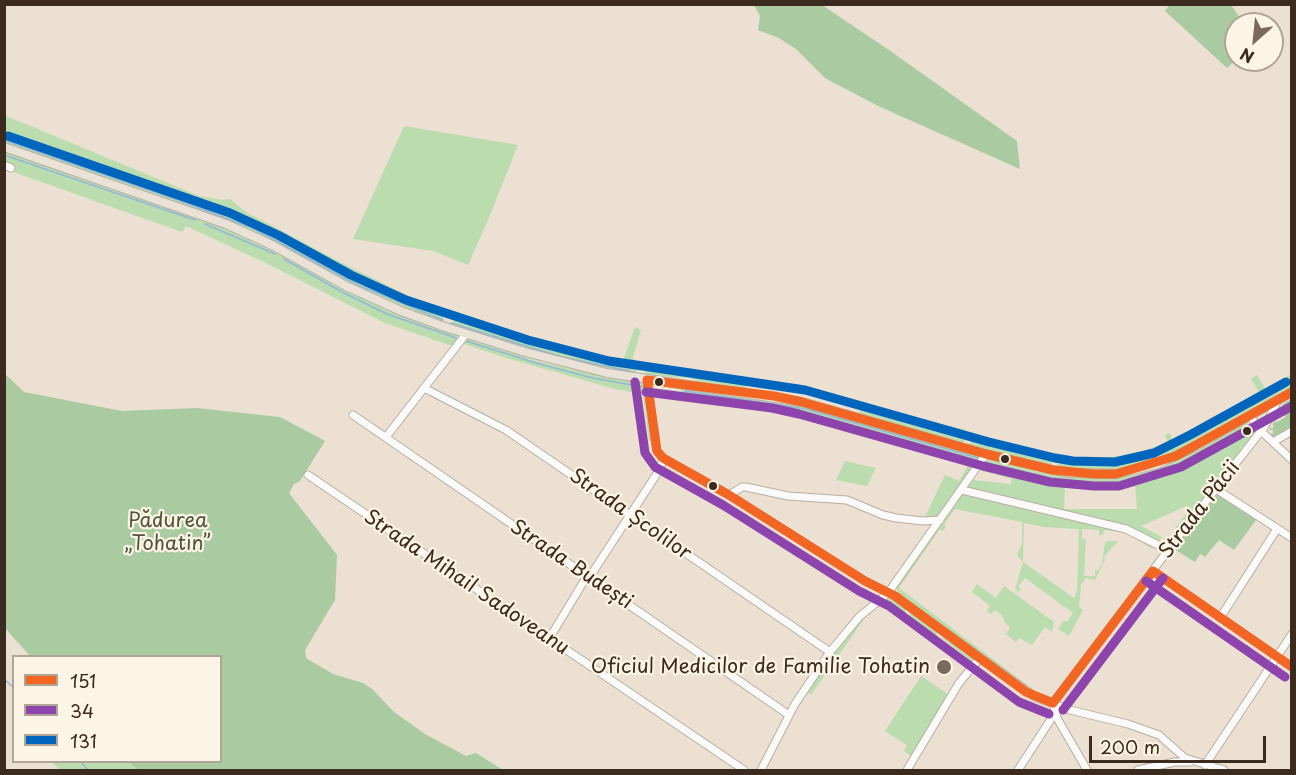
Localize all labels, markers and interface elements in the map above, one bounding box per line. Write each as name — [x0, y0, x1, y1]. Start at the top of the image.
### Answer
north arrow — [1224, 12, 1284, 72]
text: N — [1236, 43, 1258, 70]
unlabelled marker — [653, 376, 665, 388]
unlabelled marker — [1241, 425, 1253, 437]
unlabelled marker — [999, 453, 1011, 465]
street label: Strada Păcii — [1154, 456, 1246, 564]
street label: Strada Școlilor — [564, 464, 696, 566]
unlabelled marker — [707, 480, 719, 492]
street label: Strada Mihail Sadoveanu — [359, 505, 573, 661]
park label: Pădurea „Tohatin” — [125, 509, 211, 556]
street label: Strada Budești — [505, 515, 637, 615]
legend — [12, 655, 222, 763]
place label: Oficiul Medicilor de Familie Tohatin — [591, 655, 930, 679]
marker: Oficiul Medicilor de Familie Tohatin — [935, 658, 953, 676]
text: 151 — [70, 667, 96, 694]
text: 34 — [70, 697, 94, 724]
scale bar — [1092, 724, 1269, 762]
text: 131 — [70, 727, 97, 754]
text: 200 m — [1100, 733, 1160, 760]

